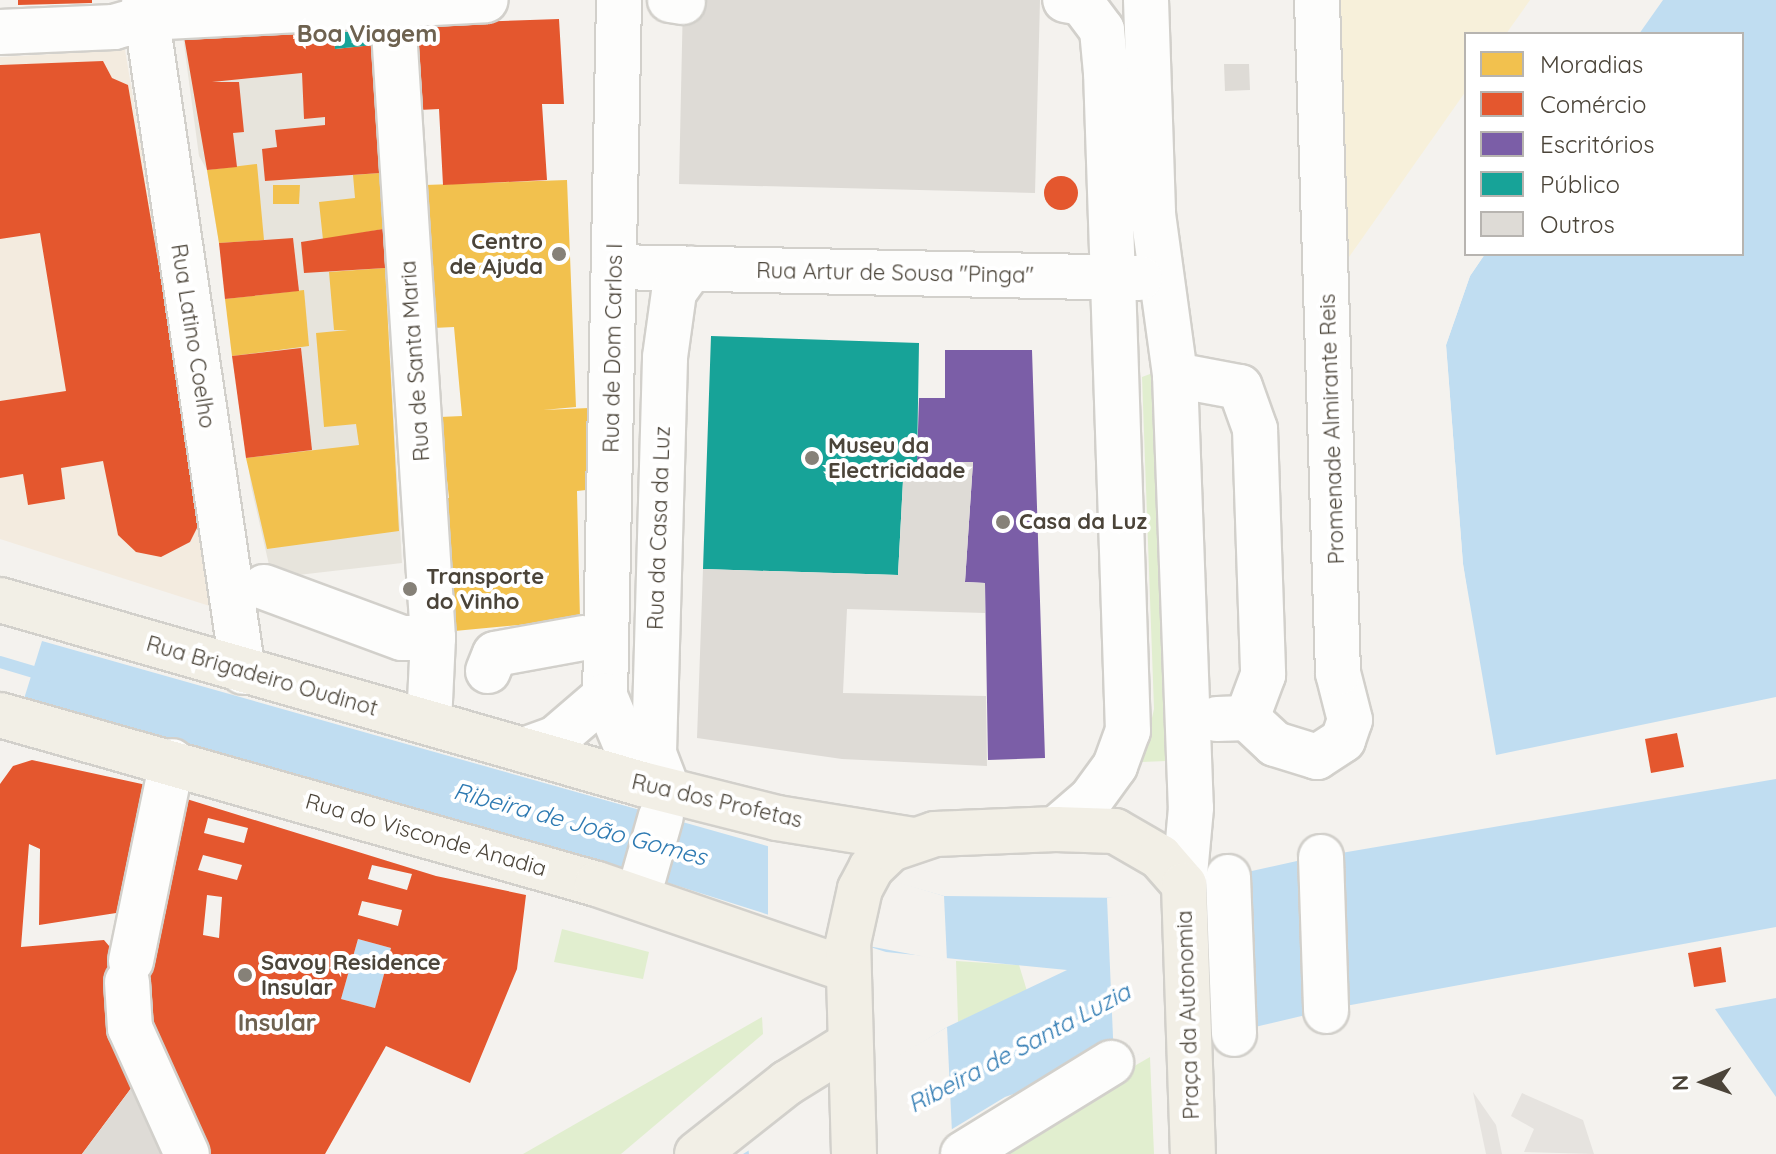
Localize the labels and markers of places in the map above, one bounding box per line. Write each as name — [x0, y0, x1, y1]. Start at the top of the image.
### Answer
place label: Centro de Ajuda — [449, 228, 543, 280]
marker: Centro de Ajuda — [550, 245, 568, 263]
place label: Museu da Electricidade — [828, 432, 966, 484]
marker: Museu da Electricidade — [803, 449, 821, 467]
place label: Casa da Luz — [1019, 509, 1147, 535]
marker: Casa da Luz — [994, 513, 1012, 531]
place label: Transporte do Vinho — [426, 563, 544, 614]
marker: Transporte do Vinho — [401, 580, 419, 598]
place label: Savoy Residence Insular — [261, 949, 441, 1000]
marker: Savoy Residence Insular — [236, 966, 254, 984]

